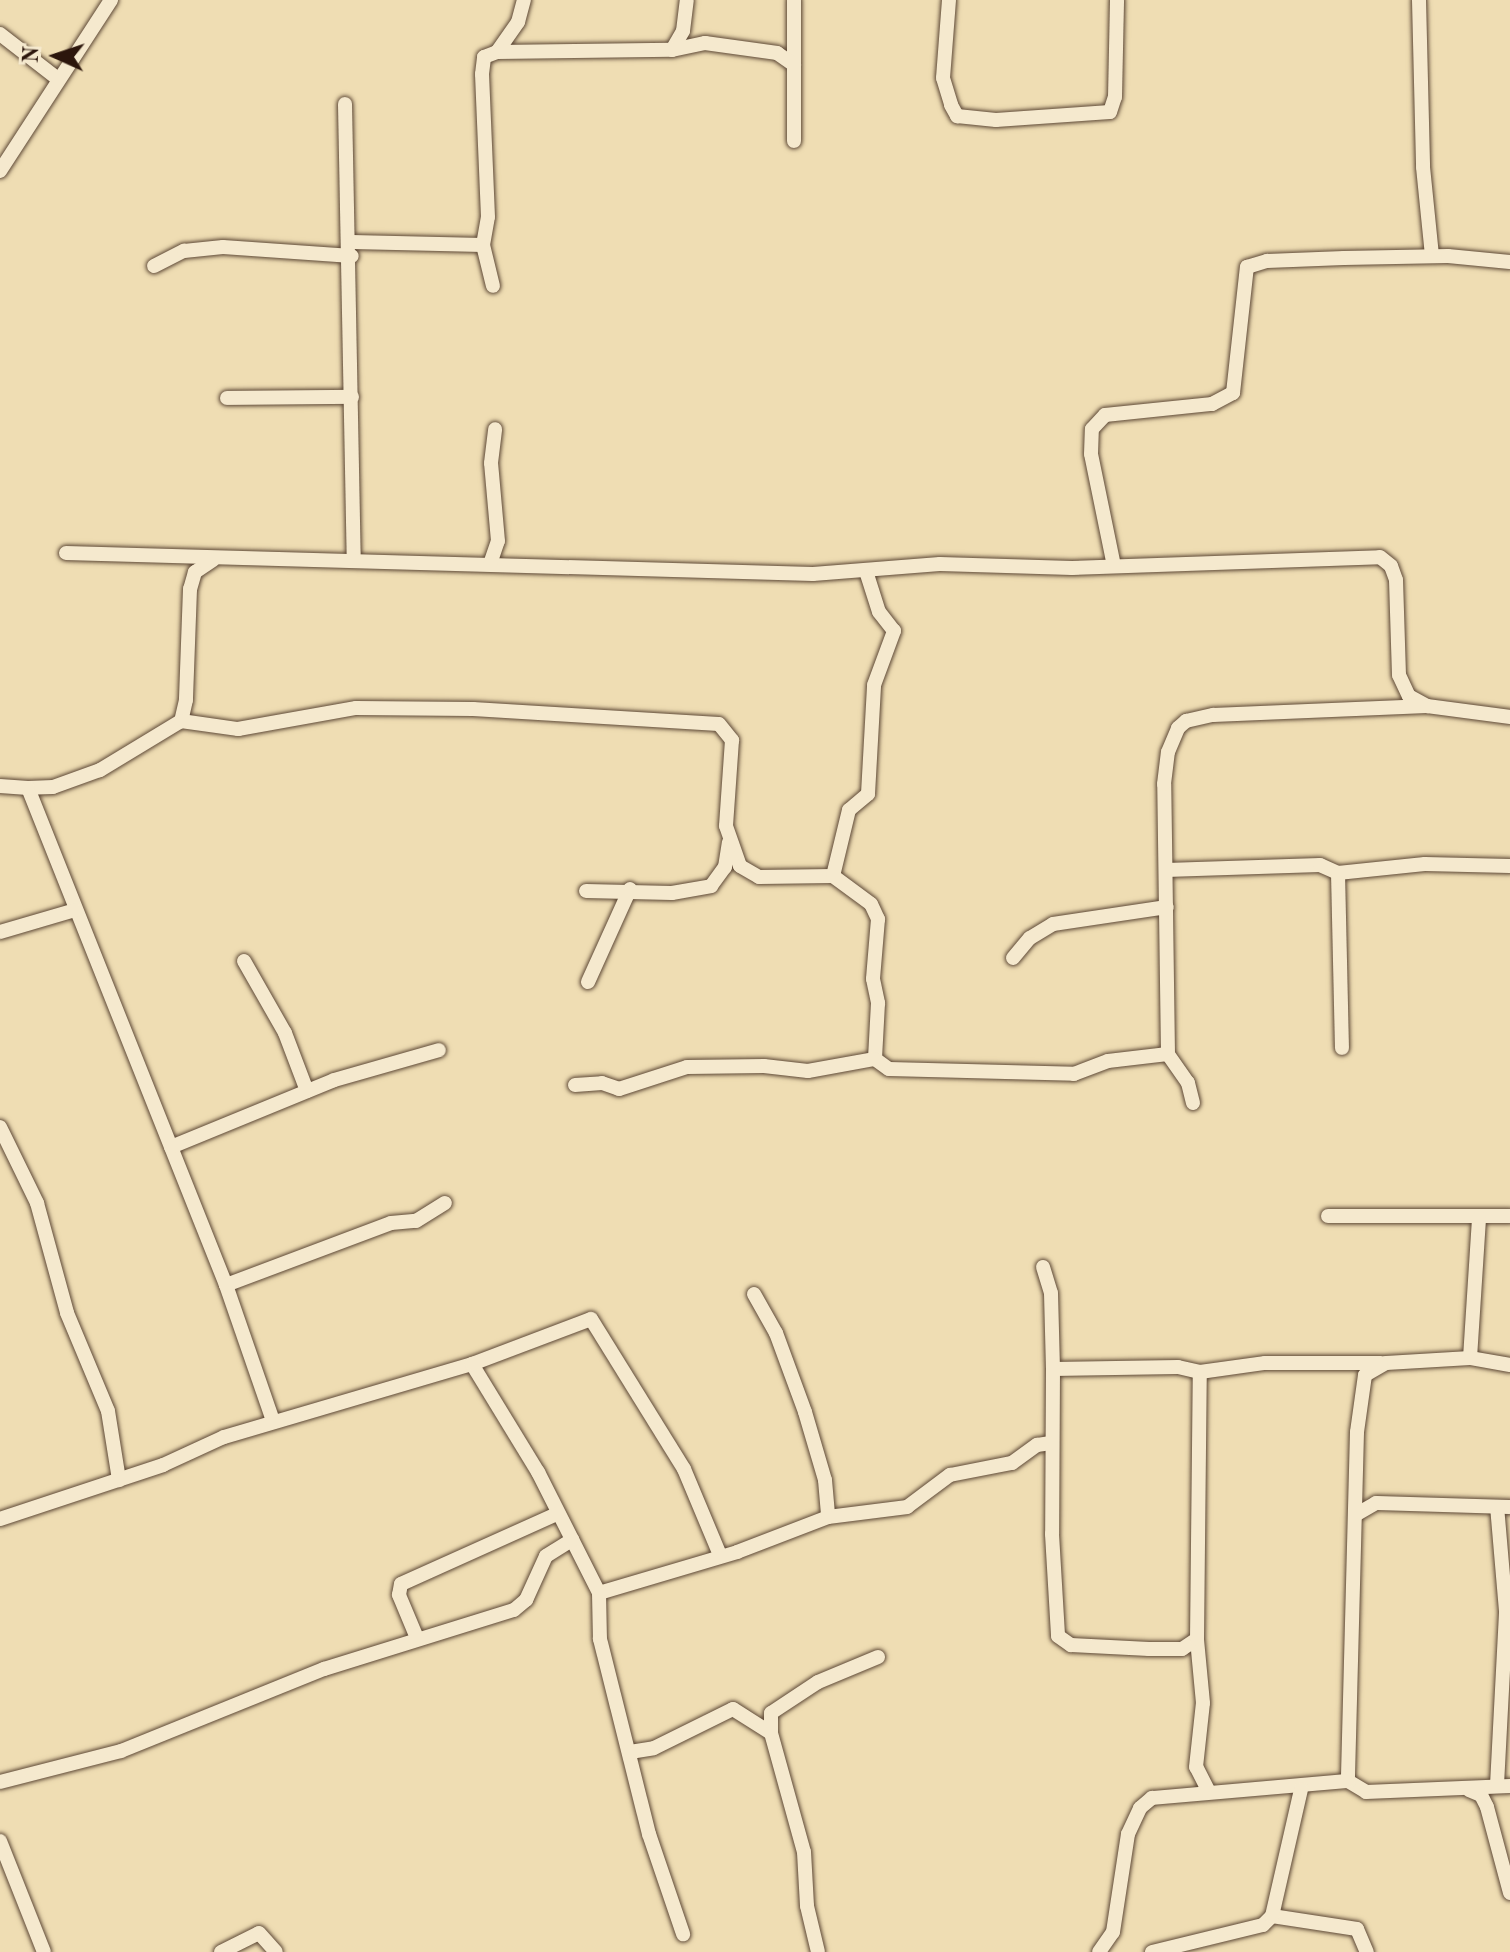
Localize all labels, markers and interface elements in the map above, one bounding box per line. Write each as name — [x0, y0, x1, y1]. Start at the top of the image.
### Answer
north arrow — [16, 16, 96, 96]
text: N — [21, 46, 43, 64]

